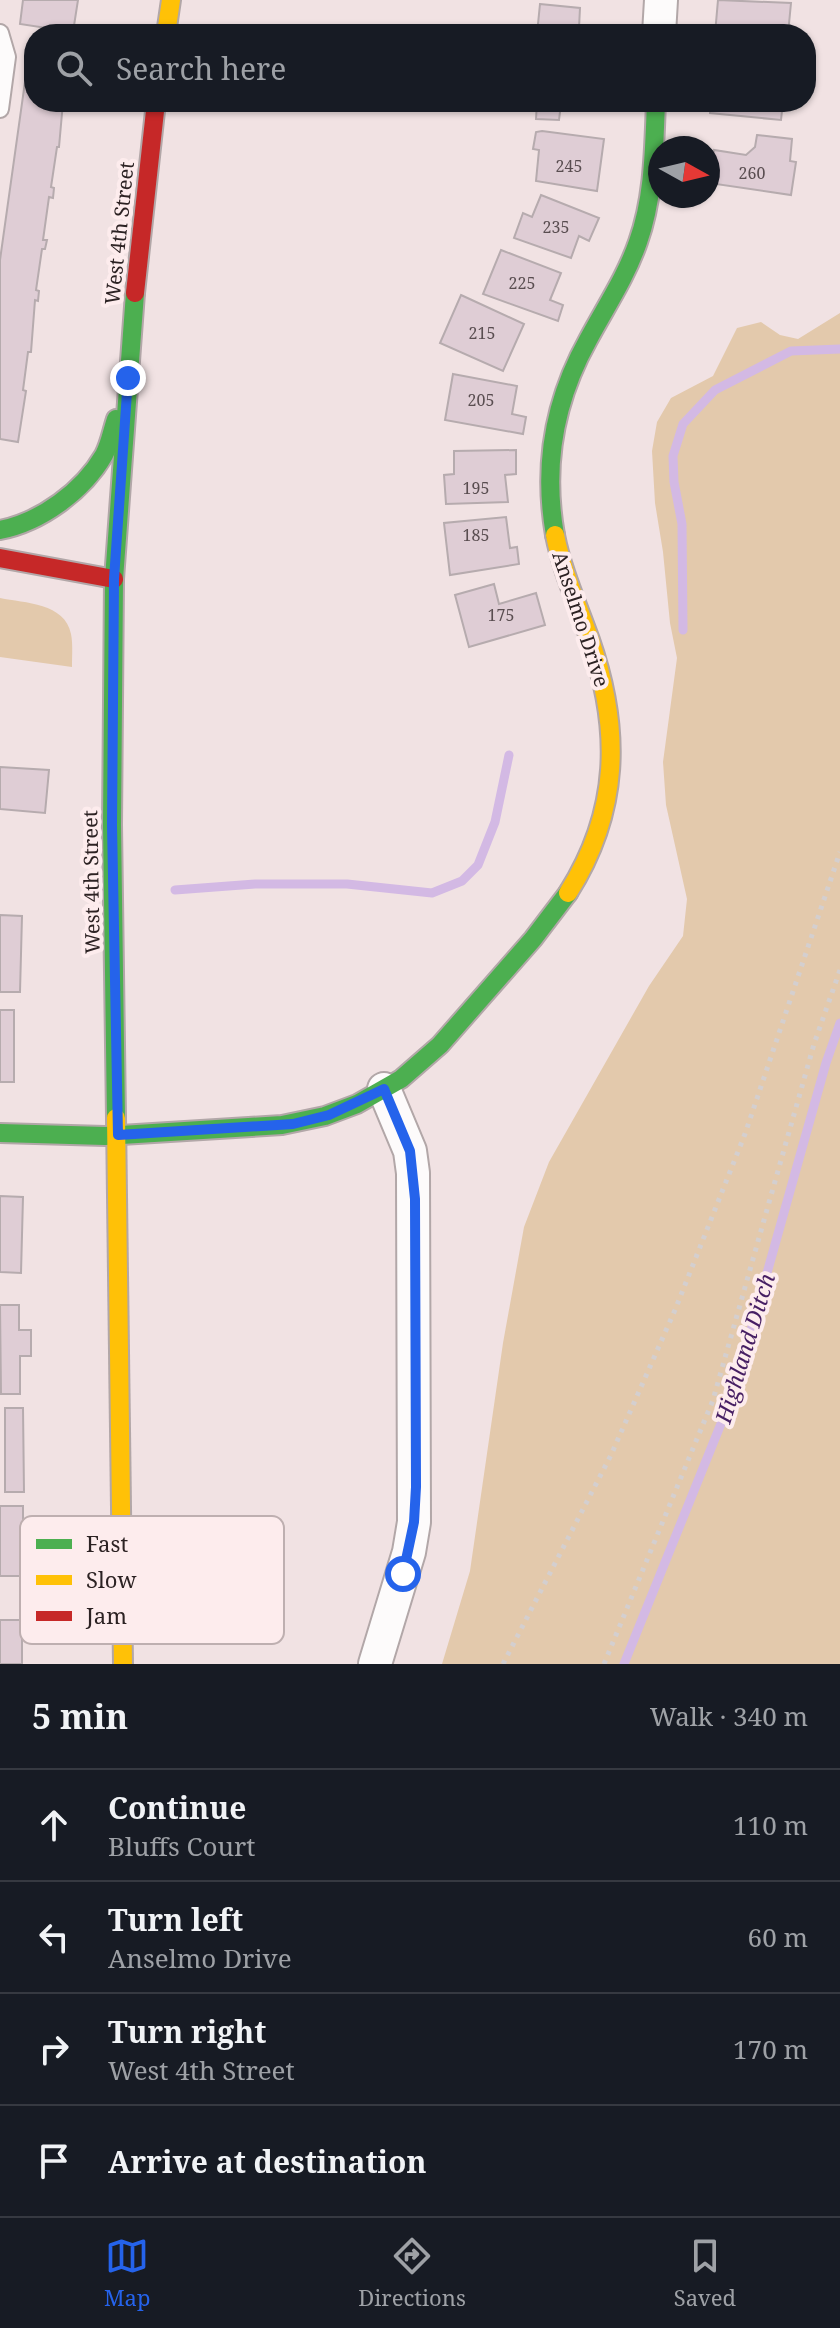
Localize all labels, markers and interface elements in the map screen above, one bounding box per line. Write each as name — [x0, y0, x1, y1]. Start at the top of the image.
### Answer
search box — [24, 24, 816, 112]
icon: search — [52, 46, 96, 90]
text: Search here — [116, 48, 286, 89]
north arrow — [648, 136, 720, 208]
house number: 245 — [556, 155, 582, 177]
street label: West 4th Street — [98, 160, 140, 306]
house number: 260 — [739, 162, 765, 184]
house number: 235 — [543, 216, 569, 238]
house number: 225 — [509, 272, 535, 294]
house number: 215 — [469, 322, 495, 344]
route end — [110, 360, 146, 396]
house number: 205 — [468, 389, 494, 411]
house number: 195 — [463, 477, 489, 499]
house number: 185 — [463, 524, 489, 546]
street label: Anselmo Drive — [546, 548, 616, 690]
house number: 175 — [488, 604, 514, 626]
street label: West 4th Street — [76, 810, 106, 954]
water label: Highland Ditch — [707, 1269, 781, 1428]
legend — [20, 1516, 284, 1644]
text: Fast — [86, 1528, 128, 1558]
route start — [385, 1556, 421, 1592]
text: Slow — [86, 1564, 136, 1594]
text: Jam — [85, 1600, 127, 1630]
text: 5 min — [32, 1693, 128, 1739]
text: Walk · 340 m — [650, 1698, 808, 1734]
text: Continue — [108, 1787, 246, 1828]
icon: ahead — [32, 1803, 76, 1847]
text: 110 m — [733, 1807, 808, 1843]
text: Bluffs Court — [108, 1828, 255, 1864]
text: Turn left — [108, 1899, 243, 1940]
icon: left — [32, 1915, 76, 1959]
text: 60 m — [748, 1919, 808, 1955]
text: Anselmo Drive — [108, 1940, 292, 1976]
text: Turn right — [108, 2011, 266, 2052]
icon: right — [32, 2027, 76, 2071]
text: 170 m — [733, 2031, 808, 2067]
text: West 4th Street — [108, 2052, 295, 2088]
icon: arrive — [32, 2139, 76, 2183]
text: Arrive at destination — [108, 2141, 427, 2182]
tab: Map — [104, 2234, 150, 2312]
tab: Directions — [358, 2234, 466, 2312]
tab: Saved — [674, 2234, 736, 2312]

